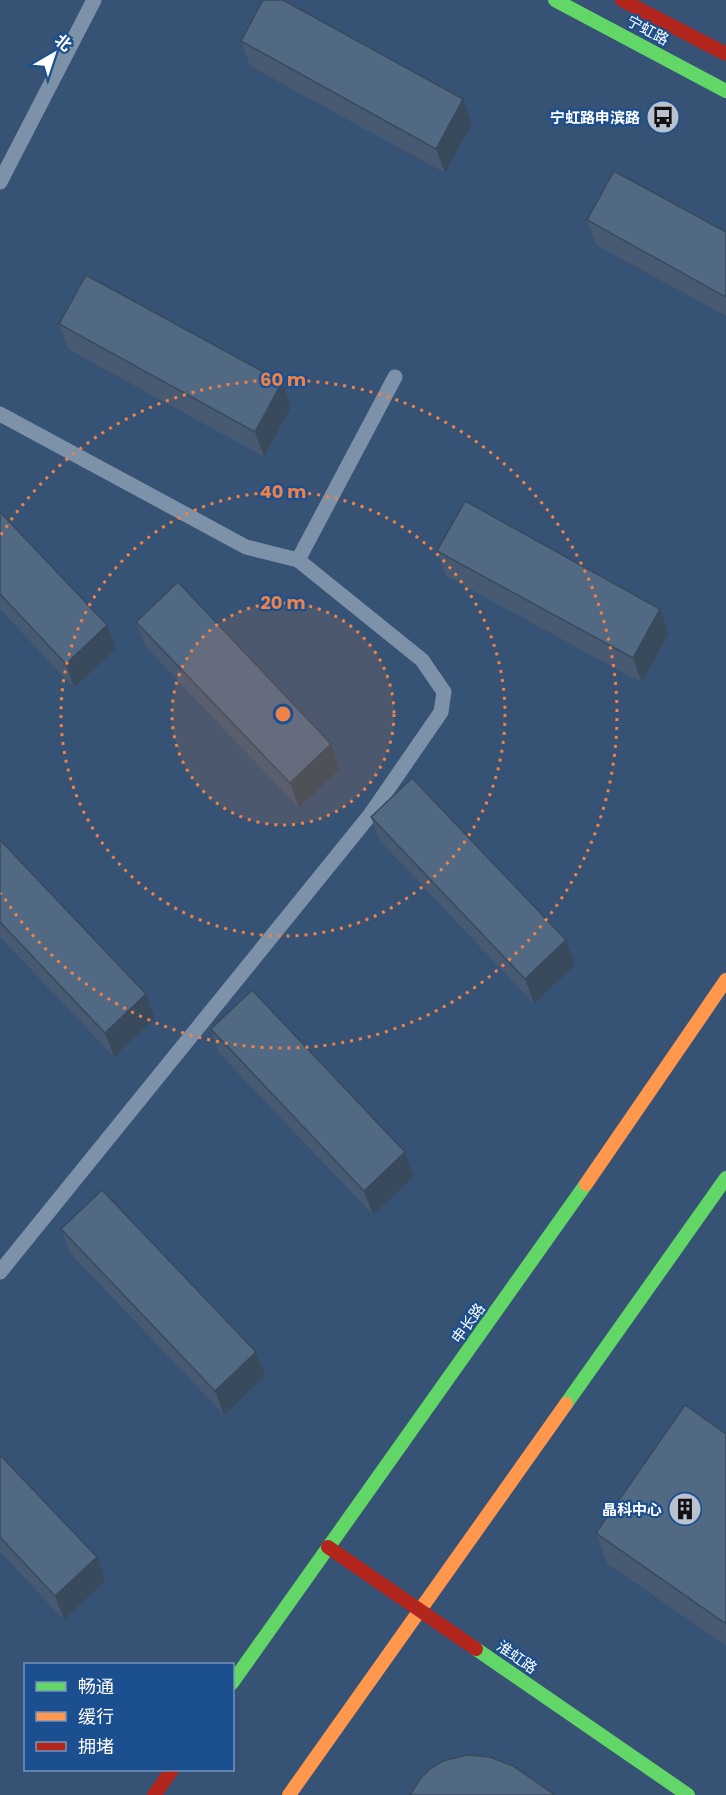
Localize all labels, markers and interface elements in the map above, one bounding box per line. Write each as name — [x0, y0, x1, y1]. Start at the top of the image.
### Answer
street label: 宁虹路 — [623, 10, 673, 50]
north arrow — [24, 24, 84, 84]
text: 北 — [50, 29, 77, 57]
bus stop icon: 宁虹路申滨路 — [645, 99, 681, 135]
place label: 宁虹路申滨路 — [550, 107, 640, 128]
text: 60 m — [260, 367, 306, 392]
text: 40 m — [260, 479, 306, 504]
text: 20 m — [261, 590, 305, 615]
centre of rings — [273, 704, 293, 724]
street label: 申长路 — [446, 1299, 490, 1347]
building icon: 晶科中心 — [667, 1491, 703, 1527]
place label: 晶科中心 — [602, 1499, 662, 1520]
street label: 淮虹路 — [493, 1635, 541, 1679]
legend — [24, 1663, 234, 1771]
text: 畅通 — [78, 1674, 114, 1699]
text: 缓行 — [78, 1704, 114, 1729]
text: 拥堵 — [78, 1734, 114, 1759]

